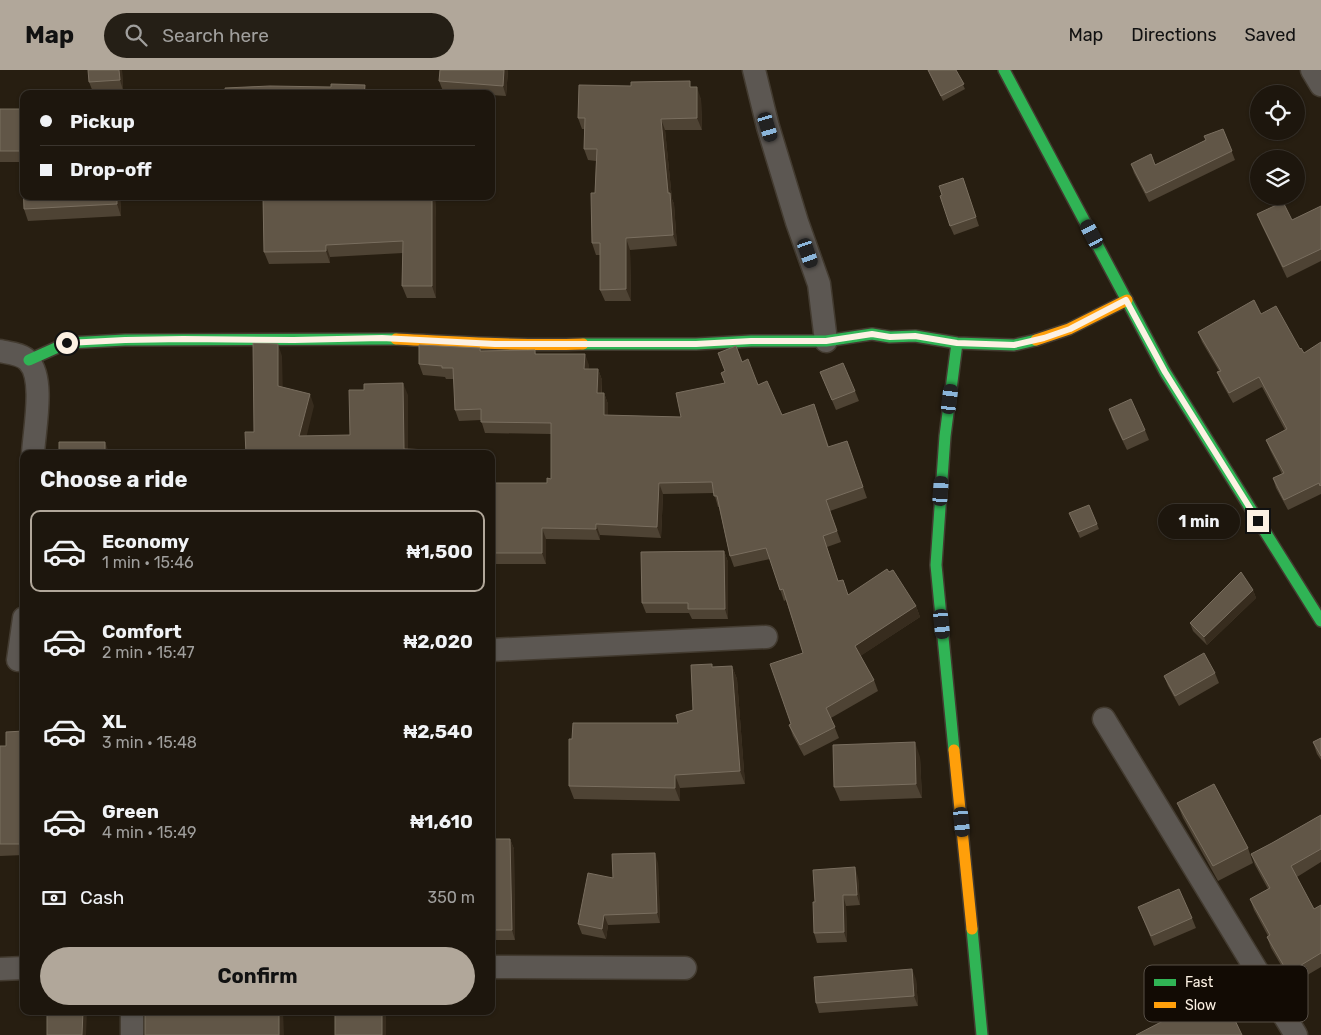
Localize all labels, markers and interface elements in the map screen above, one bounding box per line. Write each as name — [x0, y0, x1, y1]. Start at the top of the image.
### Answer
search box — [104, 13, 454, 58]
text: Map — [25, 21, 74, 49]
icon: search — [122, 21, 150, 49]
text: Search here — [162, 24, 269, 47]
text: Map — [1068, 24, 1103, 46]
text: Directions — [1131, 24, 1217, 46]
text: Saved — [1245, 24, 1296, 46]
map controls — [1250, 85, 1305, 205]
button: locate — [1250, 85, 1305, 140]
text: Pickup — [70, 110, 135, 133]
car — [756, 110, 779, 144]
button: layers — [1250, 150, 1305, 205]
text: Drop-off — [70, 158, 152, 181]
car — [1078, 217, 1105, 251]
car — [796, 236, 819, 270]
route start — [56, 332, 78, 354]
car — [940, 383, 959, 415]
text: Choose a ride — [40, 466, 187, 493]
car — [932, 476, 949, 506]
callout: 1 min — [1158, 504, 1240, 538]
route end — [1247, 510, 1269, 532]
text: 1 min — [1179, 512, 1219, 531]
icon: car — [42, 529, 87, 574]
text: Economy — [102, 530, 189, 553]
text: ₦1,500 — [406, 540, 473, 563]
text: 1 min · 15:46 — [102, 553, 194, 572]
car — [932, 608, 951, 640]
icon: car — [42, 619, 87, 664]
text: Comfort — [102, 620, 182, 643]
text: ₦2,020 — [404, 630, 473, 653]
text: 2 min · 15:47 — [102, 643, 195, 662]
icon: car — [42, 709, 87, 754]
text: XL — [102, 710, 126, 733]
text: ₦2,540 — [403, 720, 473, 743]
text: 3 min · 15:48 — [102, 733, 197, 752]
icon: car — [42, 799, 87, 844]
text: Green — [102, 800, 159, 823]
car — [952, 806, 971, 838]
text: ₦1,610 — [410, 810, 473, 833]
text: 4 min · 15:49 — [102, 823, 197, 842]
icon: cash — [40, 884, 68, 912]
text: Cash — [80, 886, 124, 909]
text: 350 m — [428, 888, 475, 907]
button: Confirm — [40, 947, 475, 1005]
legend — [1144, 965, 1308, 1022]
text: Fast — [1185, 974, 1214, 991]
text: Slow — [1185, 997, 1216, 1014]

